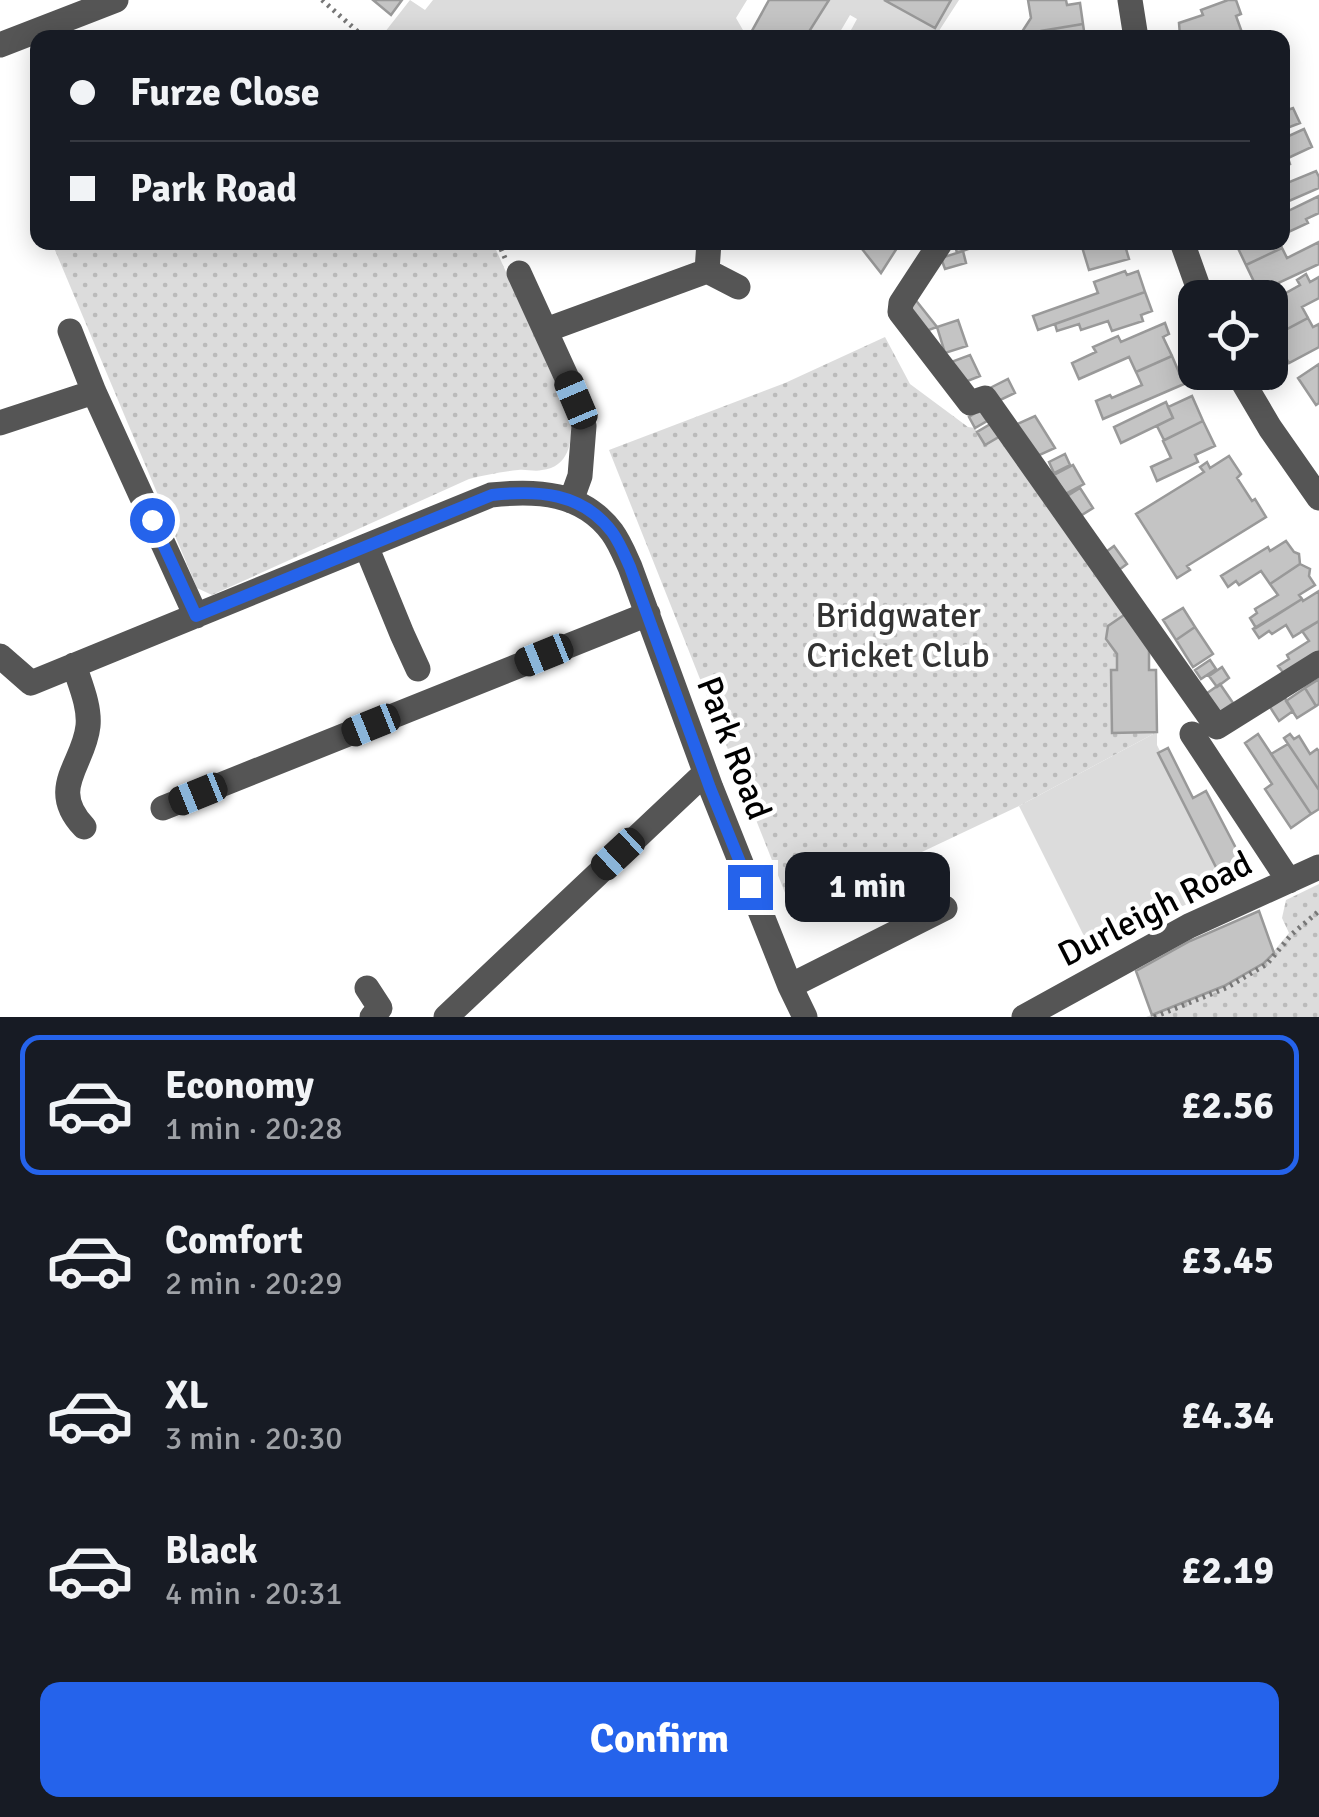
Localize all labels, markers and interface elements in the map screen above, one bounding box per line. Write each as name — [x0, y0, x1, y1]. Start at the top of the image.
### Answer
text: Furze Close — [130, 69, 320, 116]
text: Park Road — [130, 165, 297, 212]
map controls — [1178, 280, 1288, 390]
button: locate — [1178, 280, 1288, 390]
car — [550, 367, 602, 433]
route start — [130, 498, 175, 543]
park label: Bridgwater Cricket Club — [806, 594, 990, 677]
car — [511, 630, 577, 680]
street label: Park Road — [687, 670, 781, 826]
car — [338, 700, 404, 750]
car — [165, 769, 231, 819]
car — [586, 823, 650, 885]
street label: Durleigh Road — [1051, 842, 1259, 976]
callout: 1 min — [785, 852, 950, 922]
route end — [728, 865, 773, 910]
text: 1 min — [829, 867, 906, 906]
icon: car — [45, 1060, 135, 1150]
text: Economy — [165, 1062, 314, 1109]
text: £2.56 — [1181, 1082, 1274, 1129]
text: 1 min · 20:28 — [165, 1109, 343, 1148]
icon: car — [45, 1215, 135, 1305]
text: Comfort — [165, 1217, 303, 1264]
text: £3.45 — [1181, 1237, 1274, 1284]
text: 2 min · 20:29 — [165, 1264, 343, 1303]
icon: car — [45, 1370, 135, 1460]
text: XL — [165, 1372, 208, 1419]
text: £4.34 — [1181, 1392, 1274, 1439]
text: 3 min · 20:30 — [165, 1419, 343, 1458]
icon: car — [45, 1525, 135, 1615]
text: Black — [165, 1527, 258, 1574]
text: £2.19 — [1181, 1547, 1274, 1594]
text: 4 min · 20:31 — [165, 1574, 343, 1613]
button: Confirm — [40, 1682, 1279, 1797]

